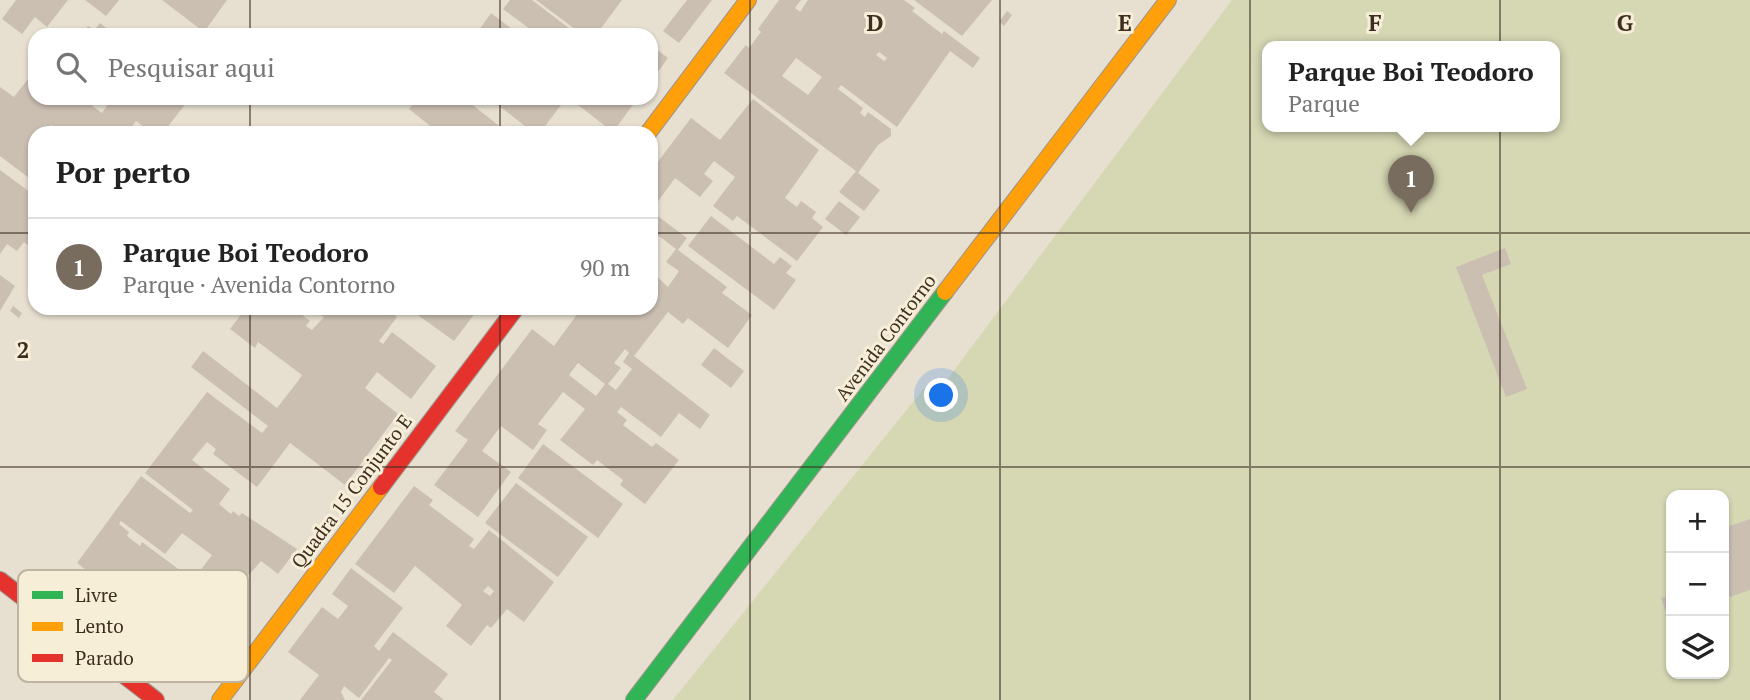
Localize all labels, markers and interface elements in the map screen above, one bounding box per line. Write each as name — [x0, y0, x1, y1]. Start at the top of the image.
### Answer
text: D — [867, 7, 884, 38]
text: E — [1118, 7, 1132, 38]
text: F — [1368, 7, 1382, 38]
text: G — [1617, 7, 1634, 38]
search box — [28, 28, 658, 105]
popup — [1262, 41, 1560, 132]
icon: search — [52, 48, 90, 86]
text: Pesquisar aqui — [108, 50, 275, 84]
text: Parque Boi Teodoro — [1288, 54, 1534, 88]
text: Parque — [1288, 88, 1360, 119]
text: Por perto — [56, 152, 190, 192]
pin: 1 — [1388, 155, 1434, 213]
text: Parque Boi Teodoro — [123, 235, 369, 269]
text: 1 — [73, 252, 86, 283]
text: 90 m — [580, 252, 630, 283]
text: Parque · Avenida Contorno — [123, 269, 395, 300]
street label: Avenida Contorno — [829, 269, 941, 405]
text: 2 — [17, 334, 30, 365]
your location — [924, 378, 958, 412]
street label: Quadra 15 Conjunto E — [285, 409, 417, 573]
map controls — [1666, 490, 1729, 679]
button: + — [1666, 490, 1729, 553]
button: − — [1666, 553, 1729, 616]
legend — [18, 570, 248, 682]
text: Livre — [75, 582, 118, 607]
text: Lento — [75, 613, 124, 638]
button: layers — [1666, 616, 1729, 679]
text: Parado — [75, 645, 134, 670]

